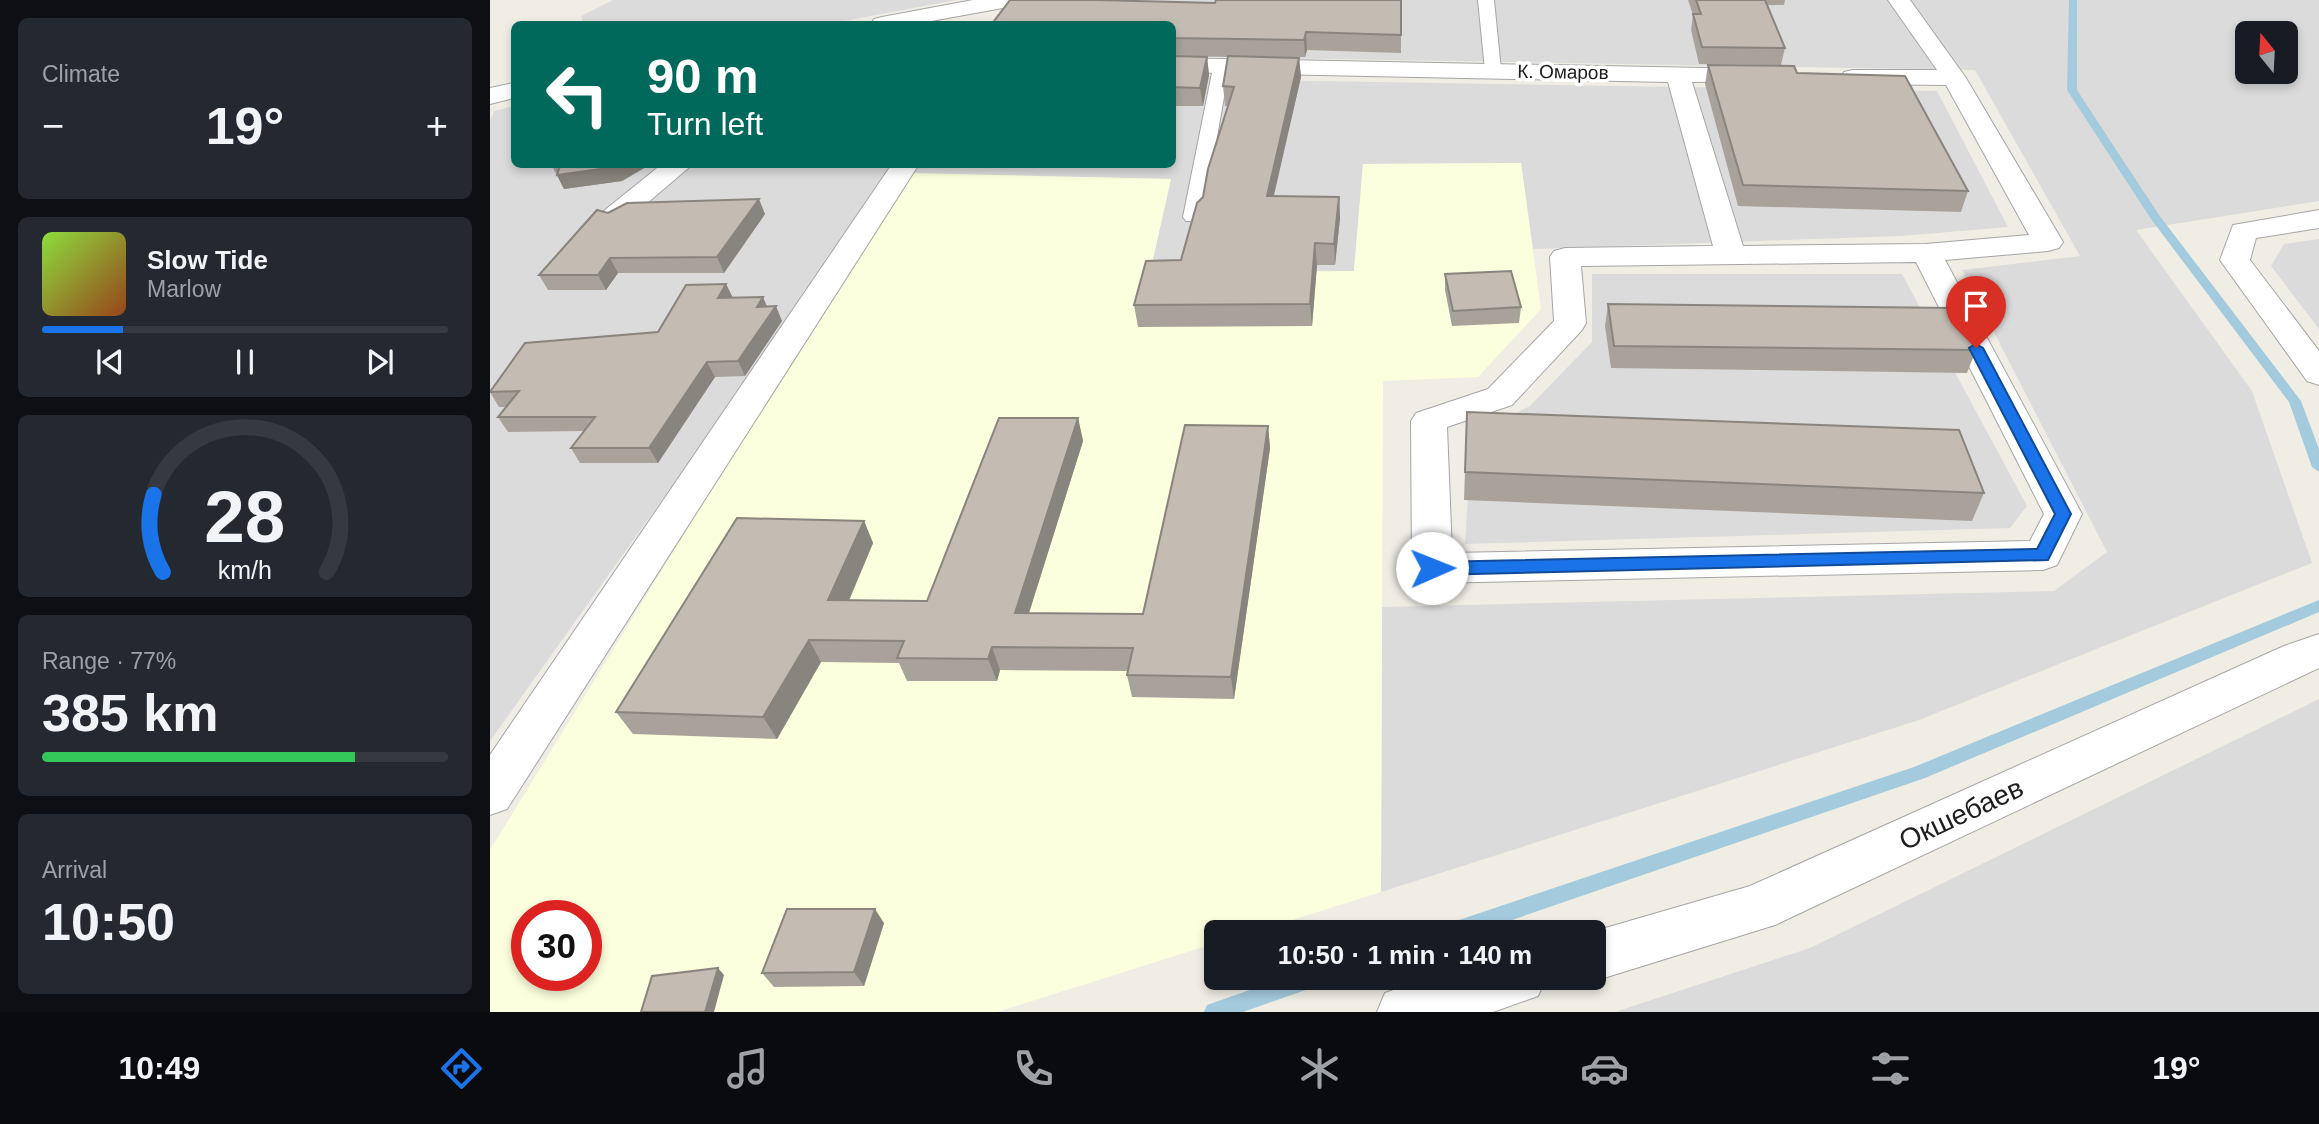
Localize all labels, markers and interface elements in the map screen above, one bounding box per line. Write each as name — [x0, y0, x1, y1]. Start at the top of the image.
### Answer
north arrow — [2235, 21, 2298, 84]
map controls — [2235, 21, 2298, 84]
icon: left — [532, 49, 623, 140]
text: 90 m — [647, 49, 759, 103]
text: Climate — [42, 61, 120, 87]
street label: К. Омаров — [1517, 61, 1609, 83]
text: 19° — [206, 97, 284, 155]
text: − — [42, 105, 64, 147]
text: + — [426, 105, 448, 147]
text: Turn left — [647, 106, 763, 142]
text: Slow Tide — [147, 245, 268, 275]
text: Marlow — [147, 276, 221, 302]
pin — [1946, 276, 2006, 348]
icon: arrive — [1957, 287, 1995, 325]
icon: previous — [91, 343, 129, 381]
icon: pause — [226, 343, 264, 381]
icon: next — [361, 343, 399, 381]
text: 28 — [205, 476, 285, 557]
position arrow — [1395, 531, 1469, 605]
text: km/h — [218, 556, 272, 584]
text: Range · 77% — [42, 648, 176, 674]
text: 385 km — [42, 684, 218, 742]
street label: Окшебаев — [1894, 772, 2028, 856]
text: Arrival — [42, 857, 107, 883]
text: 10:50 — [42, 893, 175, 951]
speed limit sign: 30 — [511, 900, 602, 991]
text: 10:50 · 1 min · 140 m — [1278, 940, 1532, 970]
icon: directions — [437, 1044, 486, 1093]
icon: music — [723, 1044, 772, 1093]
icon: phone — [1009, 1044, 1058, 1093]
icon: climate — [1295, 1044, 1344, 1093]
icon: car — [1580, 1044, 1629, 1093]
icon: filters — [1866, 1044, 1915, 1093]
text: 10:49 — [118, 1050, 200, 1086]
text: 19° — [2152, 1050, 2201, 1086]

